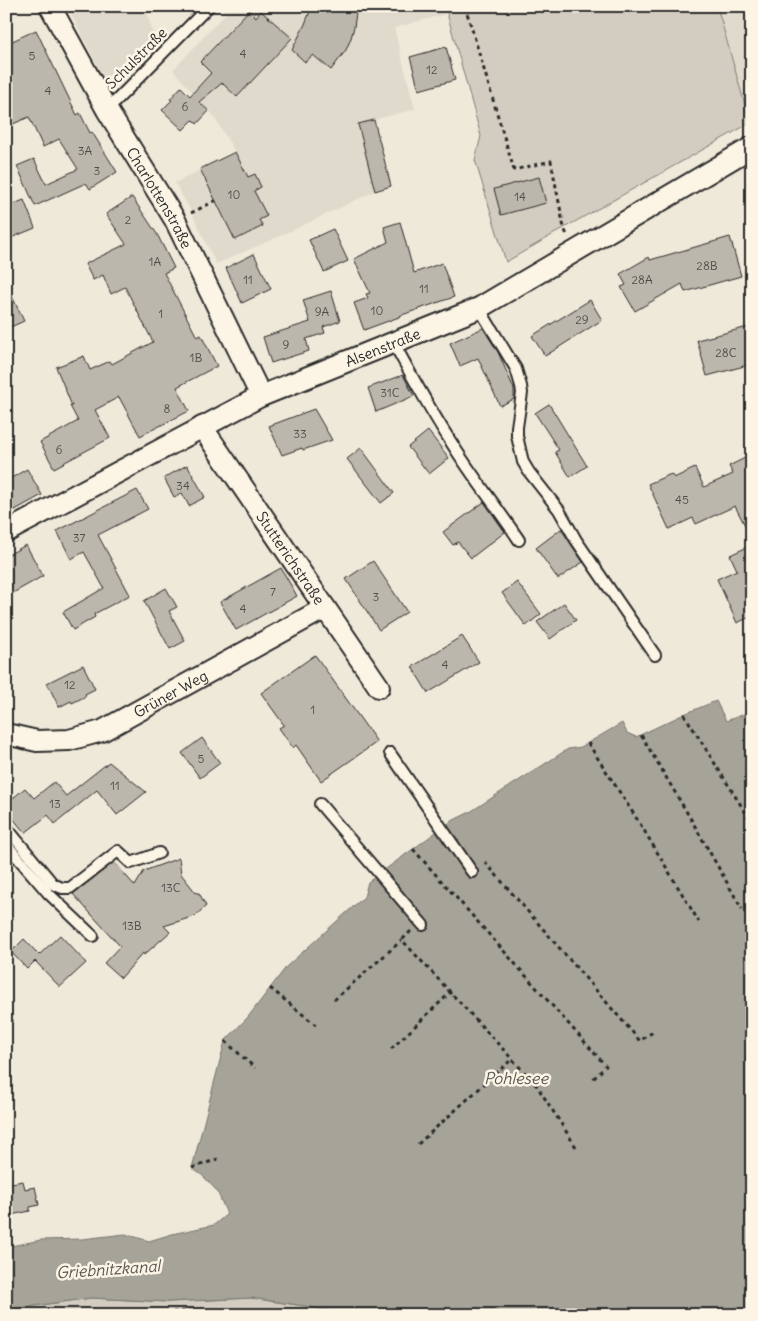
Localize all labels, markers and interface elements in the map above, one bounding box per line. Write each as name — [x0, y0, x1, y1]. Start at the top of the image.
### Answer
street label: Schulstraße — [101, 23, 171, 93]
house number: 4 — [240, 46, 247, 61]
house number: 5 — [29, 48, 36, 63]
house number: 12 — [426, 62, 438, 77]
house number: 4 — [45, 83, 52, 98]
house number: 6 — [182, 99, 189, 114]
house number: 3A — [78, 143, 93, 158]
street label: Charlottenstraße — [123, 143, 197, 251]
house number: 3 — [94, 163, 101, 178]
house number: 10 — [228, 187, 240, 202]
house number: 14 — [514, 189, 526, 204]
house number: 2 — [125, 212, 132, 227]
house number: 1A — [149, 254, 162, 269]
house number: 28B — [696, 258, 718, 273]
house number: 11 — [243, 272, 253, 287]
house number: 28A — [631, 272, 653, 287]
house number: 11 — [419, 281, 429, 296]
house number: 10 — [371, 303, 383, 318]
house number: 9A — [315, 304, 330, 319]
house number: 1 — [159, 306, 163, 321]
house number: 29 — [575, 312, 589, 327]
street label: Alsenstraße — [342, 323, 423, 371]
house number: 9 — [283, 337, 290, 352]
house number: 28C — [715, 345, 737, 360]
house number: 1B — [190, 350, 202, 365]
house number: 31C — [380, 385, 400, 400]
house number: 8 — [164, 401, 171, 416]
house number: 33 — [293, 426, 307, 441]
house number: 6 — [56, 442, 63, 457]
house number: 34 — [176, 478, 190, 493]
house number: 45 — [675, 492, 689, 507]
street label: Stutterichstraße — [253, 507, 329, 608]
house number: 37 — [73, 530, 85, 545]
house number: 7 — [270, 584, 276, 599]
house number: 3 — [373, 589, 380, 604]
house number: 4 — [240, 601, 247, 616]
house number: 4 — [442, 657, 449, 672]
street label: Grüner Weg — [130, 665, 211, 721]
house number: 12 — [64, 677, 76, 692]
house number: 1 — [311, 702, 315, 717]
house number: 5 — [198, 751, 205, 766]
house number: 11 — [110, 778, 120, 793]
house number: 13 — [49, 796, 61, 811]
house number: 13C — [161, 880, 181, 895]
house number: 13B — [122, 918, 142, 933]
water label: Pohlesee — [484, 1068, 549, 1088]
water label: Griebnitzkanal — [55, 1255, 163, 1283]

